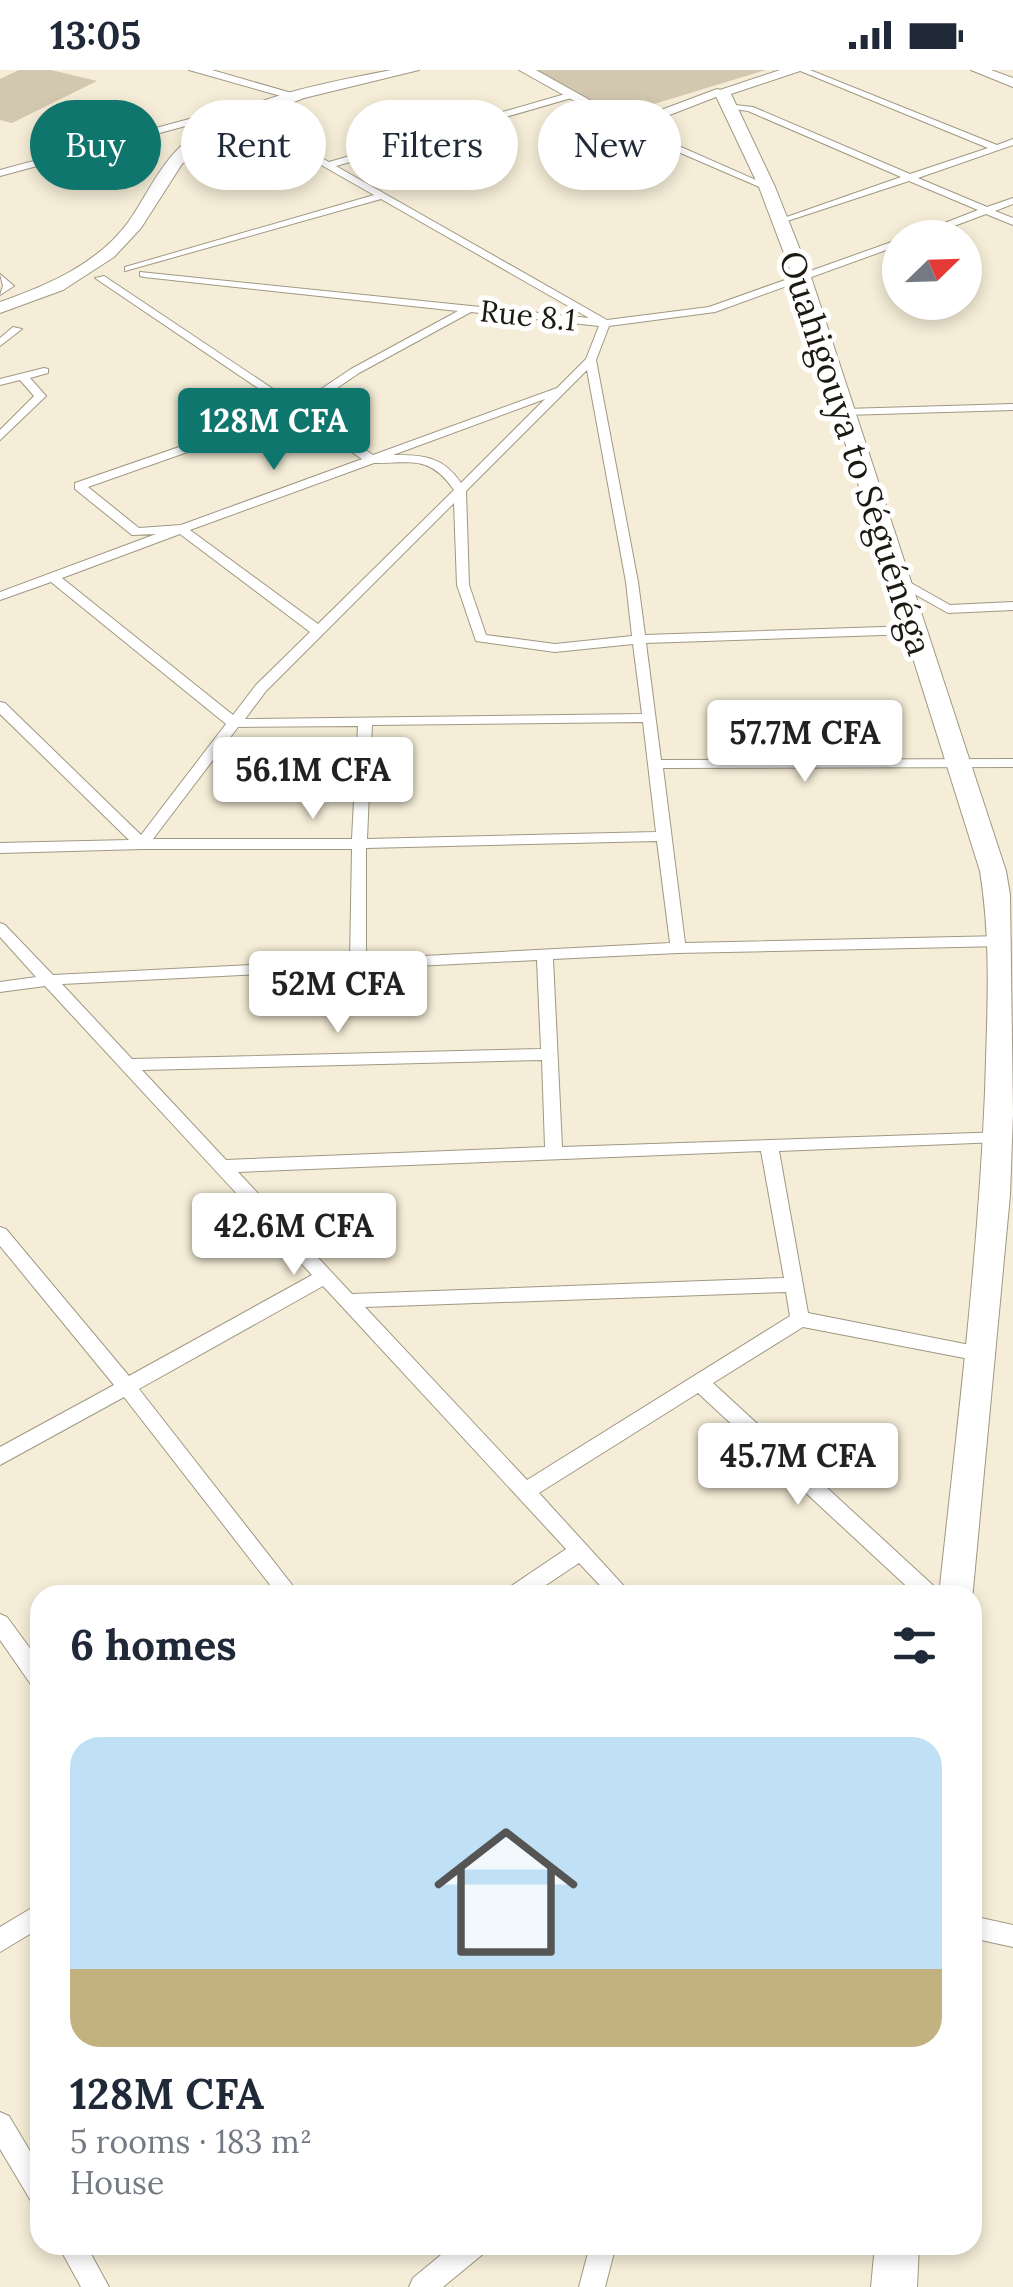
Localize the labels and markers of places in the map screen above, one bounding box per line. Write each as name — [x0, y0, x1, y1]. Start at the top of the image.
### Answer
pin: 128M CFA — [171, 388, 377, 473]
pin: 57.7M CFA — [691, 700, 919, 785]
pin: 56.1M CFA — [199, 737, 427, 822]
pin: 52M CFA — [246, 951, 430, 1036]
pin: 42.6M CFA — [180, 1193, 408, 1278]
pin: 45.7M CFA — [684, 1423, 912, 1508]

